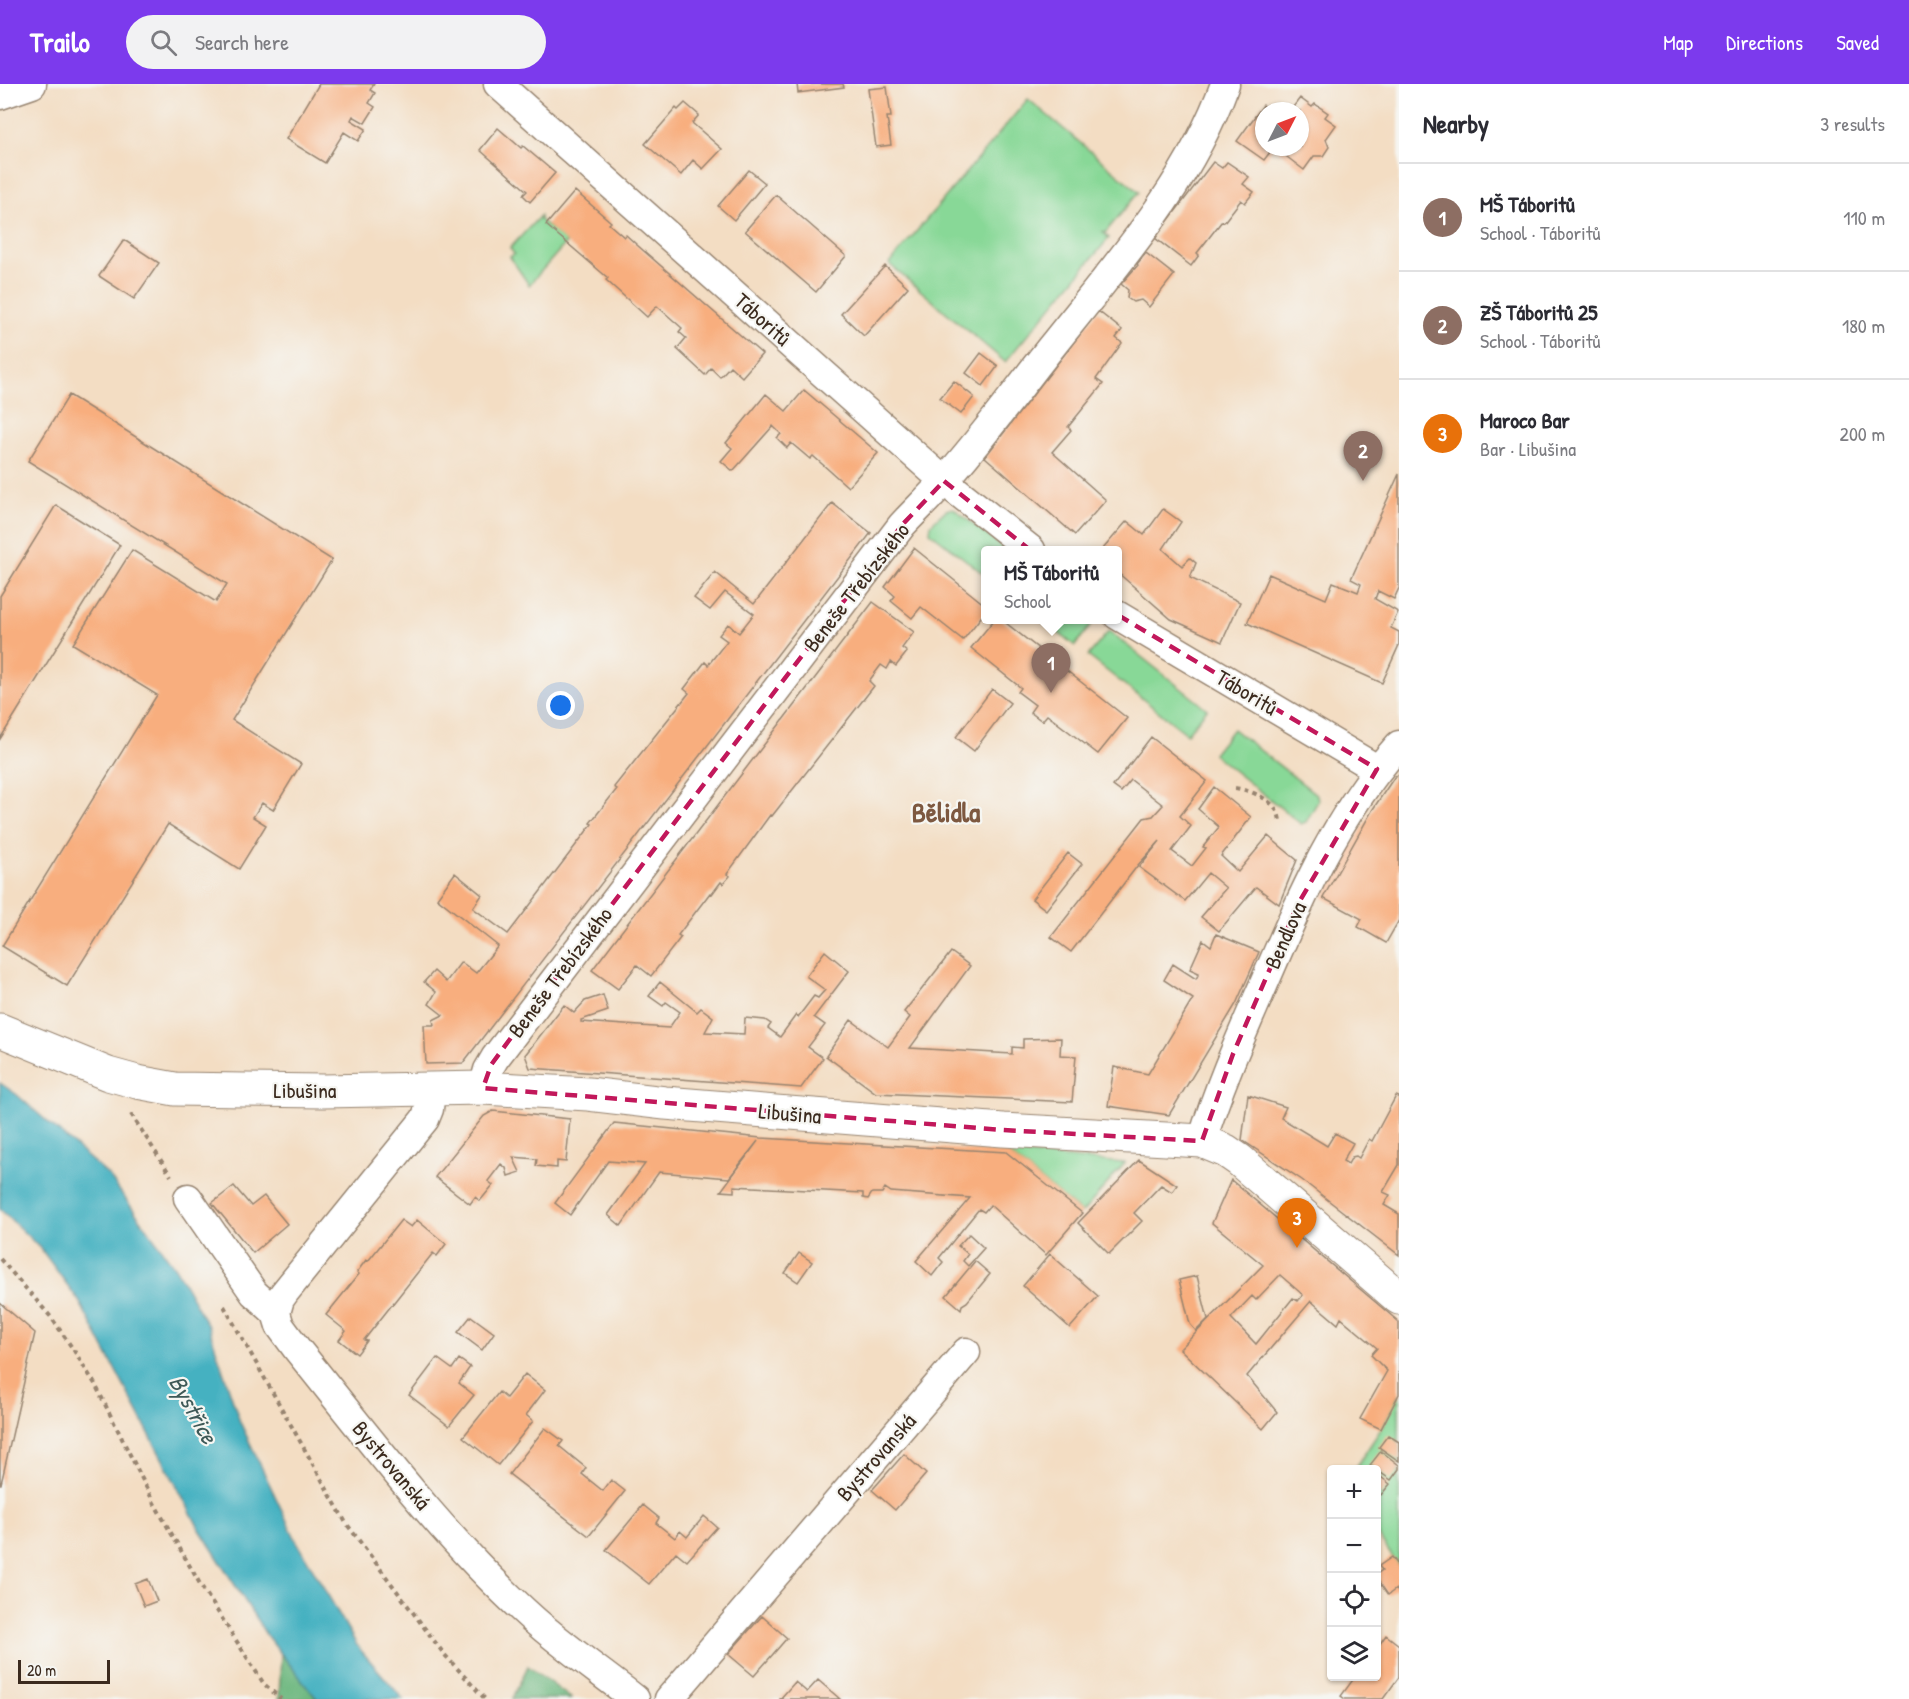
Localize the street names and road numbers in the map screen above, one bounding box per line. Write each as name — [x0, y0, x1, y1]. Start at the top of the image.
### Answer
street label: Táboritů — [728, 286, 798, 353]
street label: Beneše Třebízského — [796, 516, 916, 658]
street label: Táboritů — [1211, 662, 1283, 722]
street label: Bendlova — [1257, 896, 1313, 973]
street label: Beneše Třebízského — [501, 900, 619, 1043]
street label: Libušina — [274, 1075, 337, 1105]
street label: Libušina — [757, 1095, 823, 1131]
street label: Bystrovanská — [829, 1406, 923, 1507]
street label: Bystrovanská — [346, 1414, 438, 1516]

